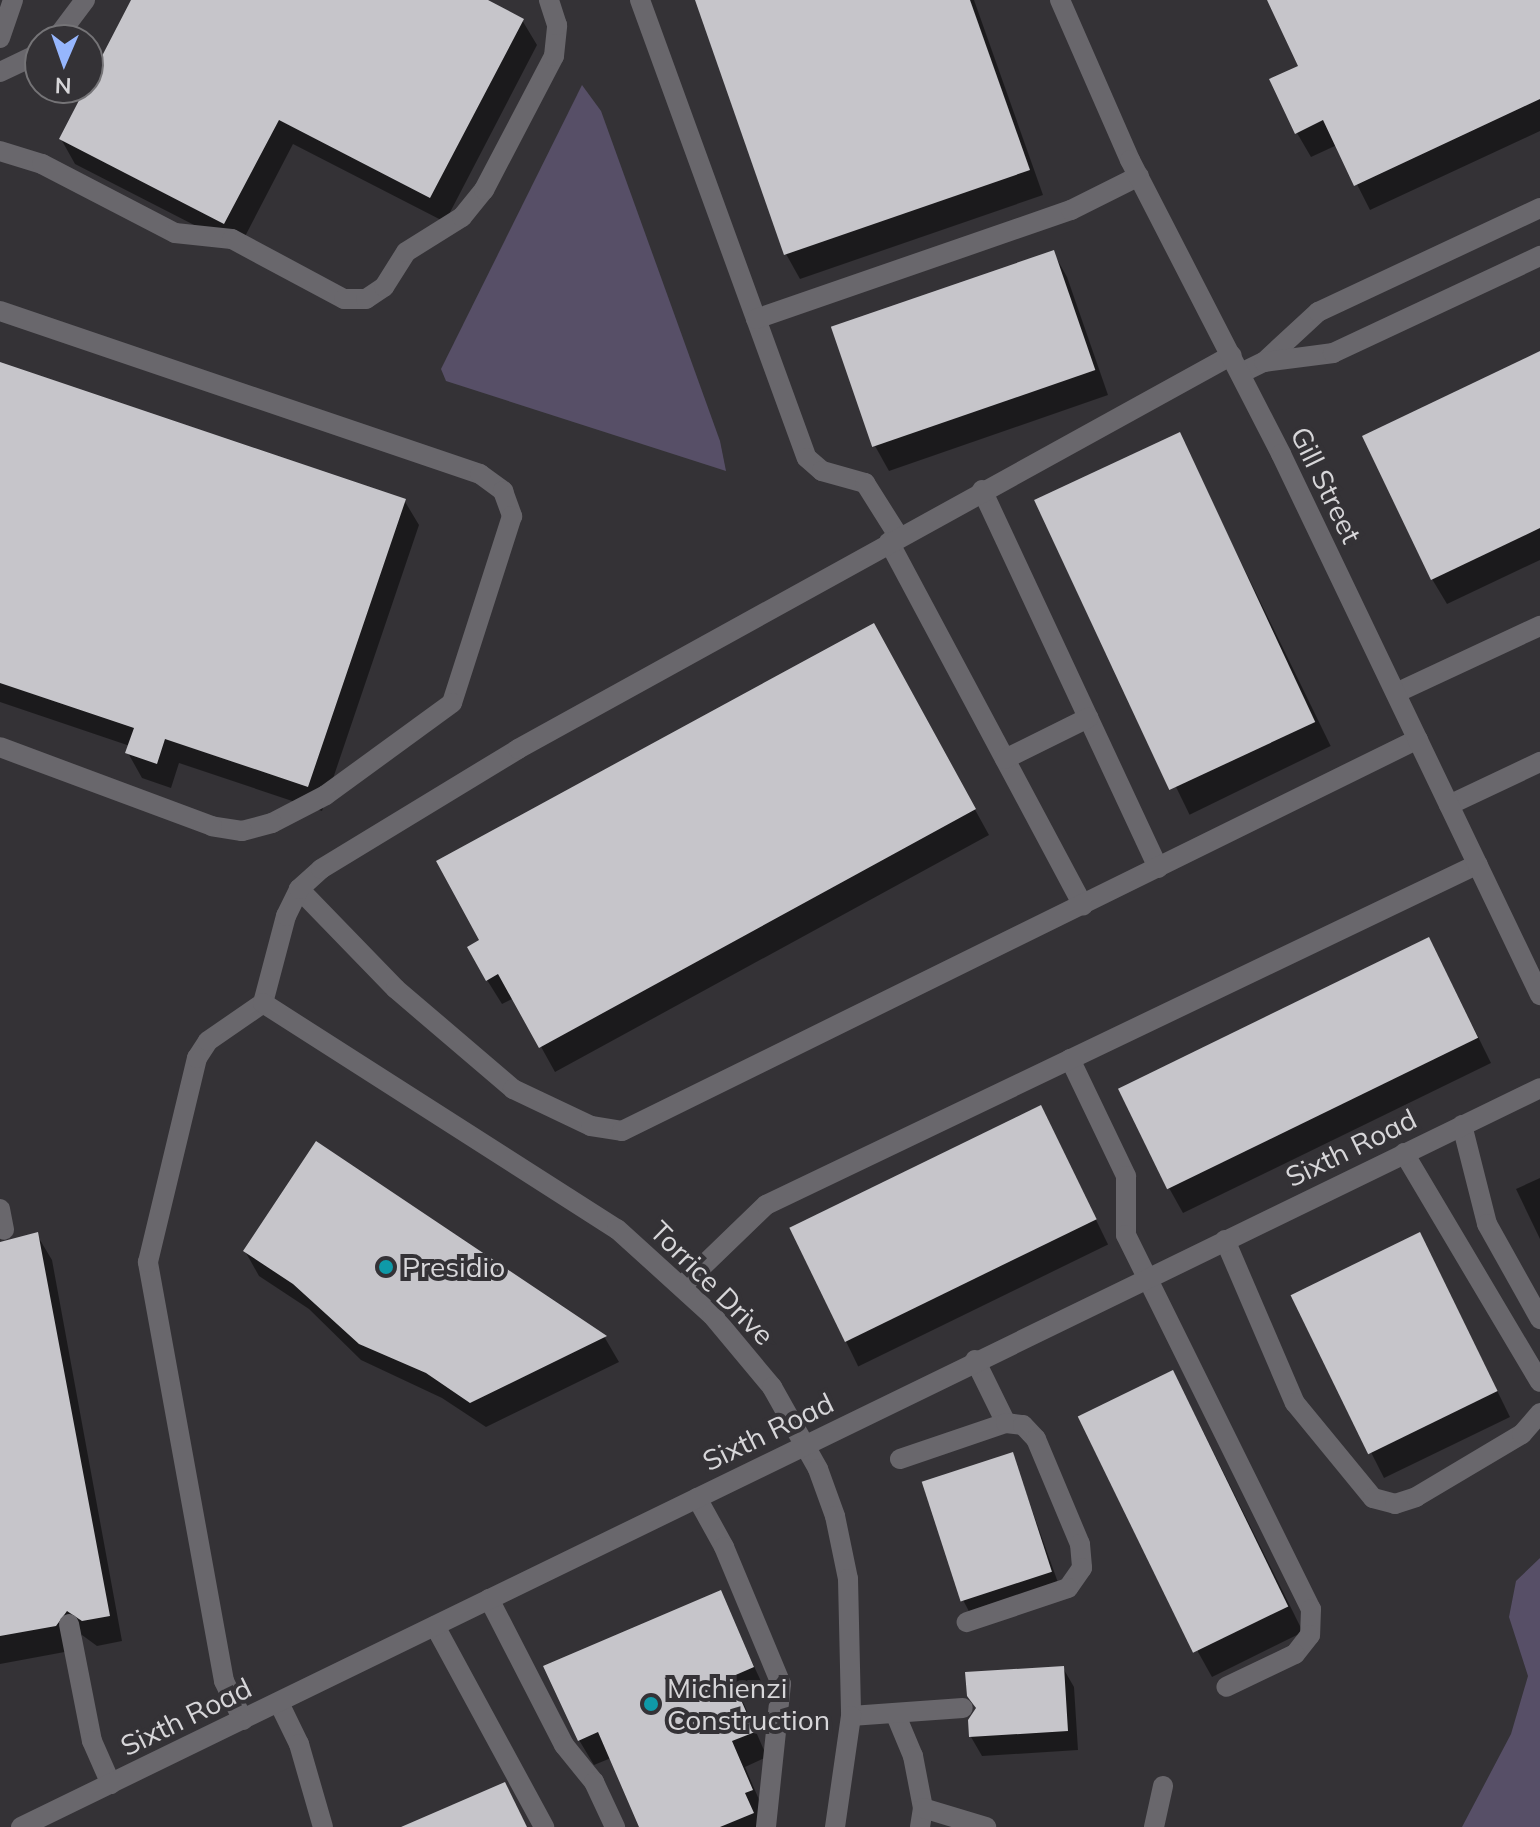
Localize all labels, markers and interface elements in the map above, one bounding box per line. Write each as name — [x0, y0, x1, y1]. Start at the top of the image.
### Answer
north arrow — [24, 24, 104, 104]
text: N — [54, 72, 72, 100]
street label: Gill Street — [1283, 421, 1369, 549]
street label: Sixth Road — [1280, 1102, 1422, 1194]
street label: Torrice Drive — [643, 1214, 781, 1352]
place label: Presidio — [402, 1250, 505, 1284]
marker: Presidio — [377, 1258, 395, 1276]
street label: Sixth Road — [697, 1386, 839, 1478]
street label: Sixth Road — [115, 1671, 257, 1763]
place label: Michienzi Construction — [667, 1671, 830, 1737]
marker: Michienzi Construction — [642, 1695, 660, 1713]

